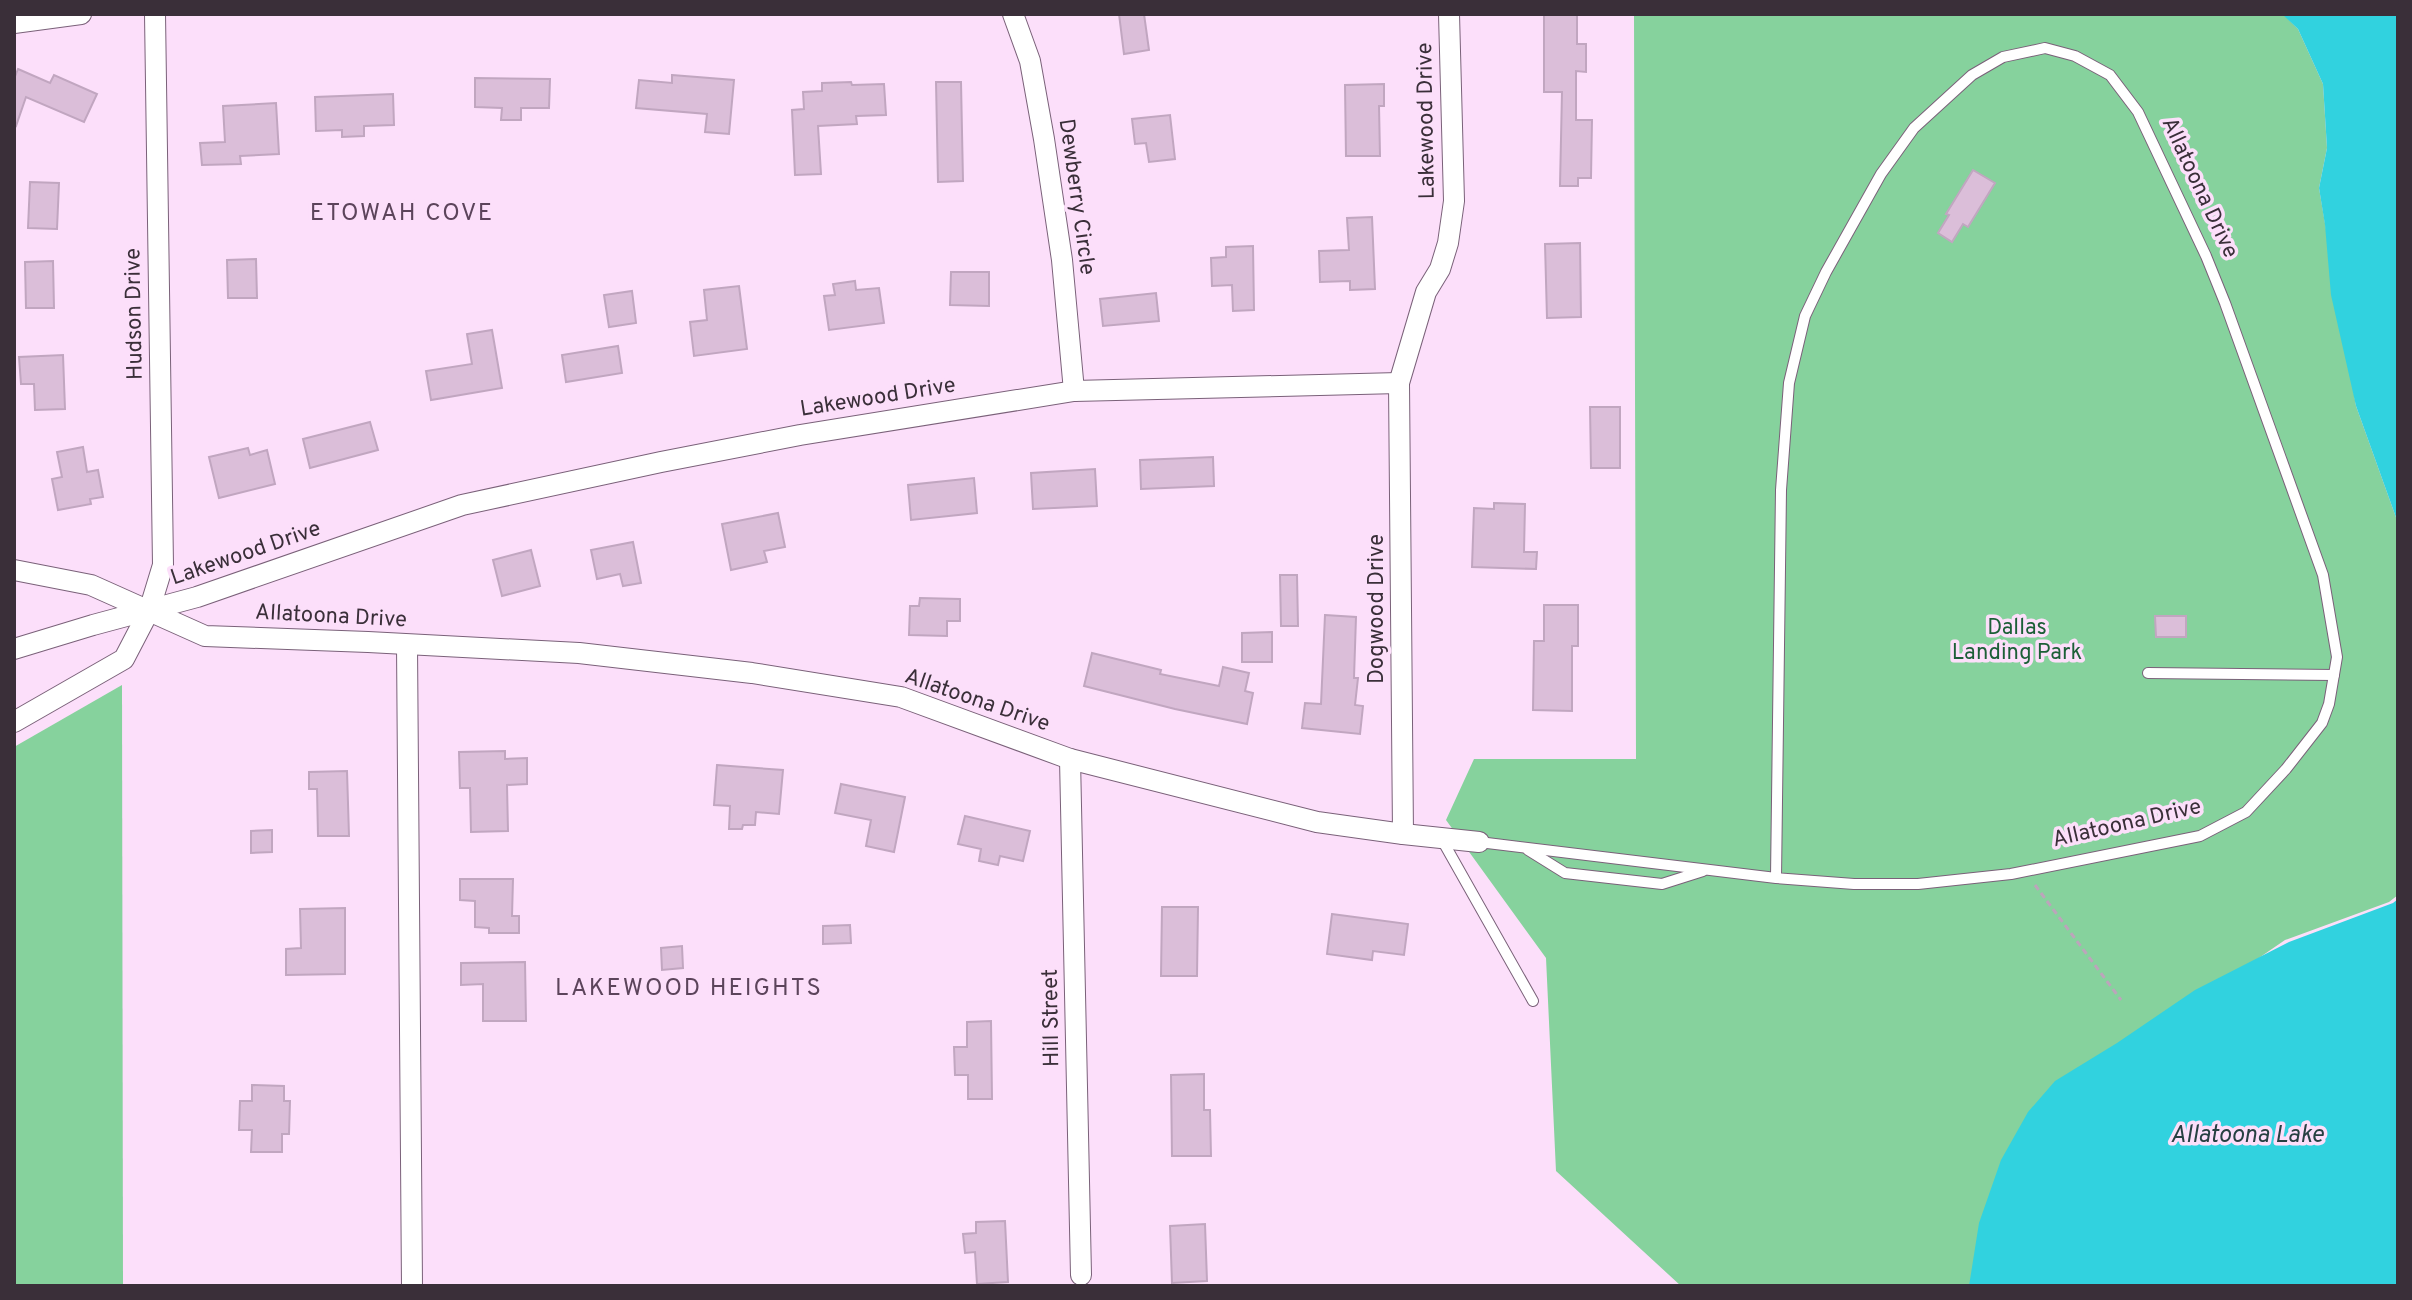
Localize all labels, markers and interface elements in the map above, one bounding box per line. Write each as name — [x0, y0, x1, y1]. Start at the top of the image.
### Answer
street label: Lakewood Drive — [1412, 42, 1442, 200]
street label: Allatoona Drive — [2155, 113, 2243, 263]
street label: Dewberry Circle — [1052, 117, 1100, 277]
district label: ETOWAH COVE — [310, 199, 494, 229]
street label: Hudson Drive — [120, 248, 150, 380]
street label: Lakewood Drive — [798, 372, 958, 424]
street label: Lakewood Drive — [167, 516, 325, 592]
street label: Dogwood Drive — [1364, 534, 1391, 684]
street label: Allatoona Drive — [254, 600, 408, 634]
park label: Dallas Landing Park — [1952, 615, 2082, 667]
street label: Allatoona Drive — [901, 663, 1053, 739]
street label: Allatoona Drive — [2050, 794, 2204, 854]
street label: Hill Street — [1038, 969, 1066, 1067]
district label: LAKEWOOD HEIGHTS — [555, 974, 823, 1004]
water label: Allatoona Lake — [2170, 1121, 2324, 1151]

